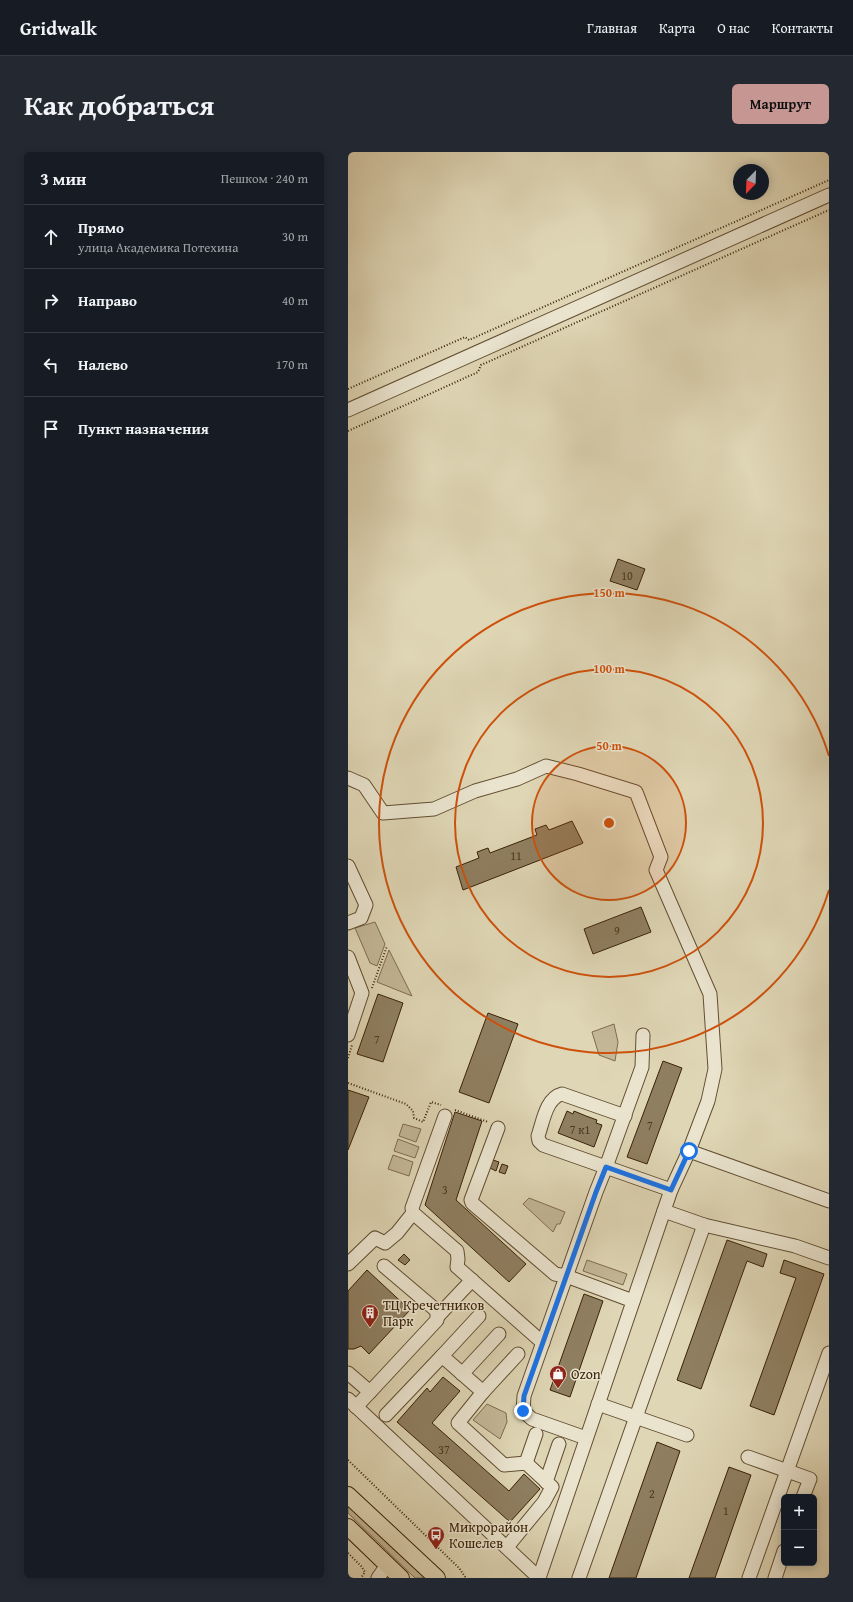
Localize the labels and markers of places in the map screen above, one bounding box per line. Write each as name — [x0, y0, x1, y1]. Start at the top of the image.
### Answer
centre of rings — [602, 816, 616, 830]
place label: ТЦ Кречетников Парк — [383, 1295, 484, 1331]
building icon: ТЦ Кречетников Парк — [360, 1303, 380, 1328]
shop icon: Ozon — [548, 1364, 568, 1389]
place label: Ozon — [571, 1364, 601, 1384]
place label: Микрорайон Кошелев — [449, 1517, 528, 1553]
bus stop icon: Микрорайон Кошелев — [426, 1525, 446, 1550]

